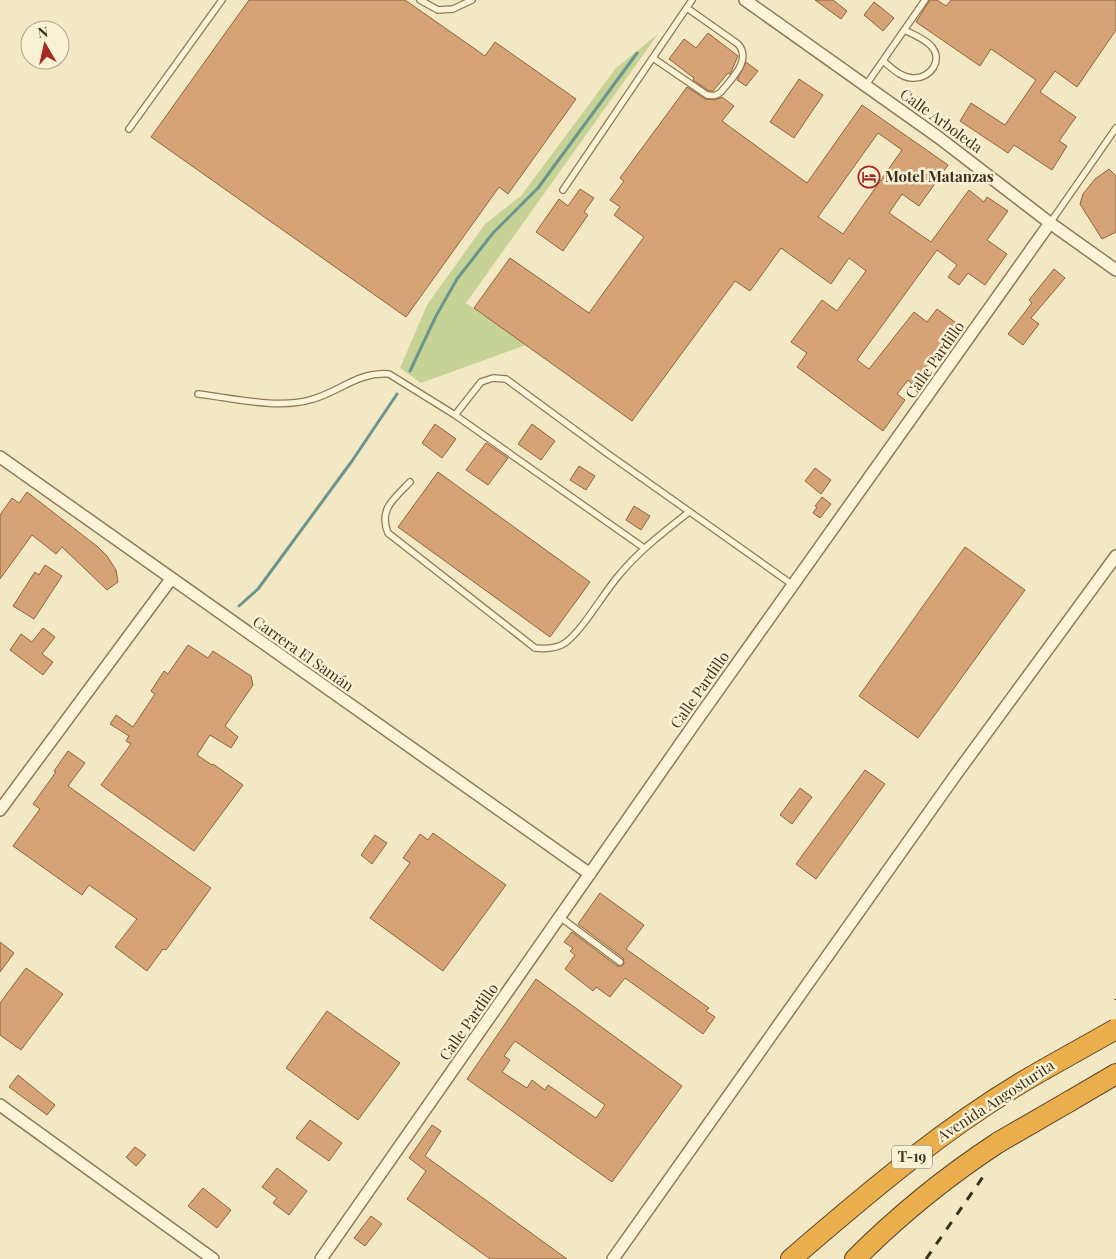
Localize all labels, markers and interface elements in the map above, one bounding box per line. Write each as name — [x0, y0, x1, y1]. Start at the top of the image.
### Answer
north arrow — [20, 20, 70, 70]
text: N — [36, 21, 49, 42]
street label: Calle Arboleda — [896, 84, 987, 157]
hotel icon: Motel Matanzas — [857, 165, 881, 189]
place label: Motel Matanzas — [885, 166, 994, 186]
street label: Calle Pardillo — [900, 317, 968, 402]
street label: Carrera El Samán — [249, 611, 358, 695]
street label: Calle Pardillo — [665, 647, 733, 732]
street label: Calle Pardillo — [434, 979, 502, 1064]
street label: Avenida Angosturita — [932, 1055, 1058, 1146]
road number: T-19 — [892, 1146, 932, 1168]

